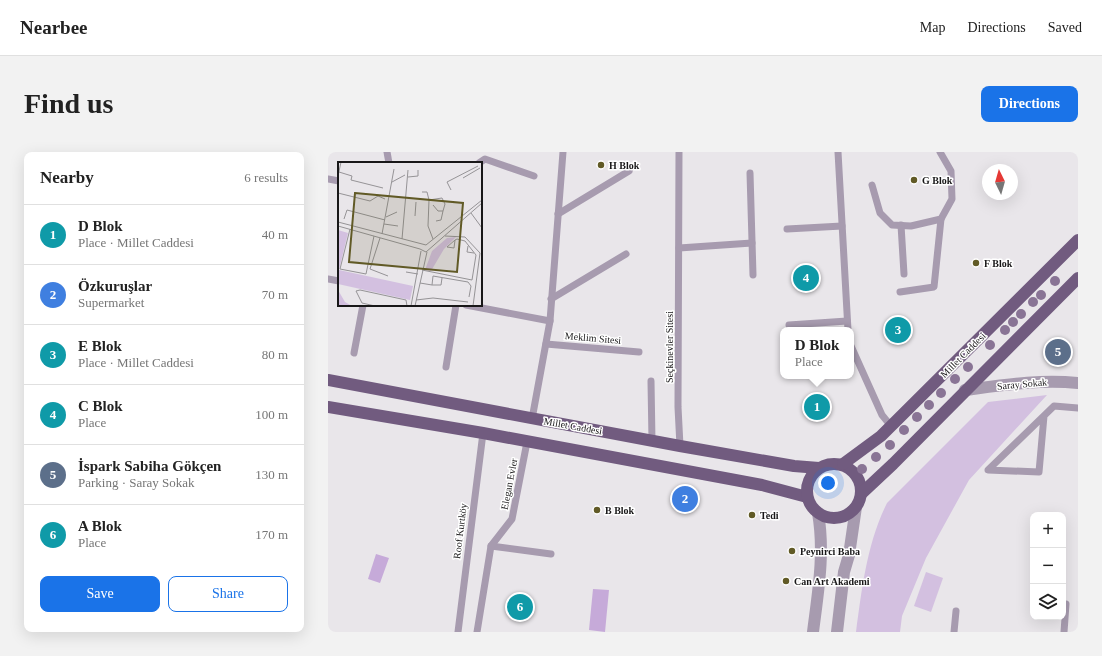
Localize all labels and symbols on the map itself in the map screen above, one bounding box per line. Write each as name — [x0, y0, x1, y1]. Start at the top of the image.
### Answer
marker: H Blok — [596, 160, 606, 170]
place label: H Blok — [609, 160, 640, 171]
inset map — [338, 162, 482, 306]
north arrow — [982, 164, 1018, 200]
marker: G Blok — [909, 175, 919, 185]
place label: G Blok — [922, 175, 953, 186]
marker: F Blok — [971, 258, 981, 268]
place label: F Blok — [984, 258, 1013, 269]
pin: 4 — [793, 263, 819, 293]
street label: Seçkinevler Sitesi — [664, 311, 675, 383]
pin: 3 — [885, 315, 911, 345]
street label: Meklim Sitesi — [564, 330, 622, 346]
street label: Millet Caddesi — [938, 330, 988, 380]
pin: 5 — [1045, 337, 1071, 367]
street label: Saray Sokak — [996, 376, 1048, 392]
pin: 1 — [804, 392, 830, 422]
street label: Millet Caddesi — [543, 415, 603, 437]
street label: Elegan Evler — [499, 457, 519, 511]
your location — [818, 473, 838, 493]
pin: 2 — [672, 484, 698, 514]
street label: Roof Kurtköy — [451, 503, 469, 559]
marker: B Blok — [592, 505, 602, 515]
place label: B Blok — [605, 505, 635, 516]
marker: Tedi — [747, 510, 757, 520]
place label: Tedi — [760, 510, 779, 521]
marker: Peynirci Baba — [787, 546, 797, 556]
place label: Peynirci Baba — [800, 546, 860, 557]
marker: Can Art Akademi — [781, 576, 791, 586]
place label: Can Art Akademi — [794, 576, 870, 587]
pin: 6 — [507, 592, 533, 622]

